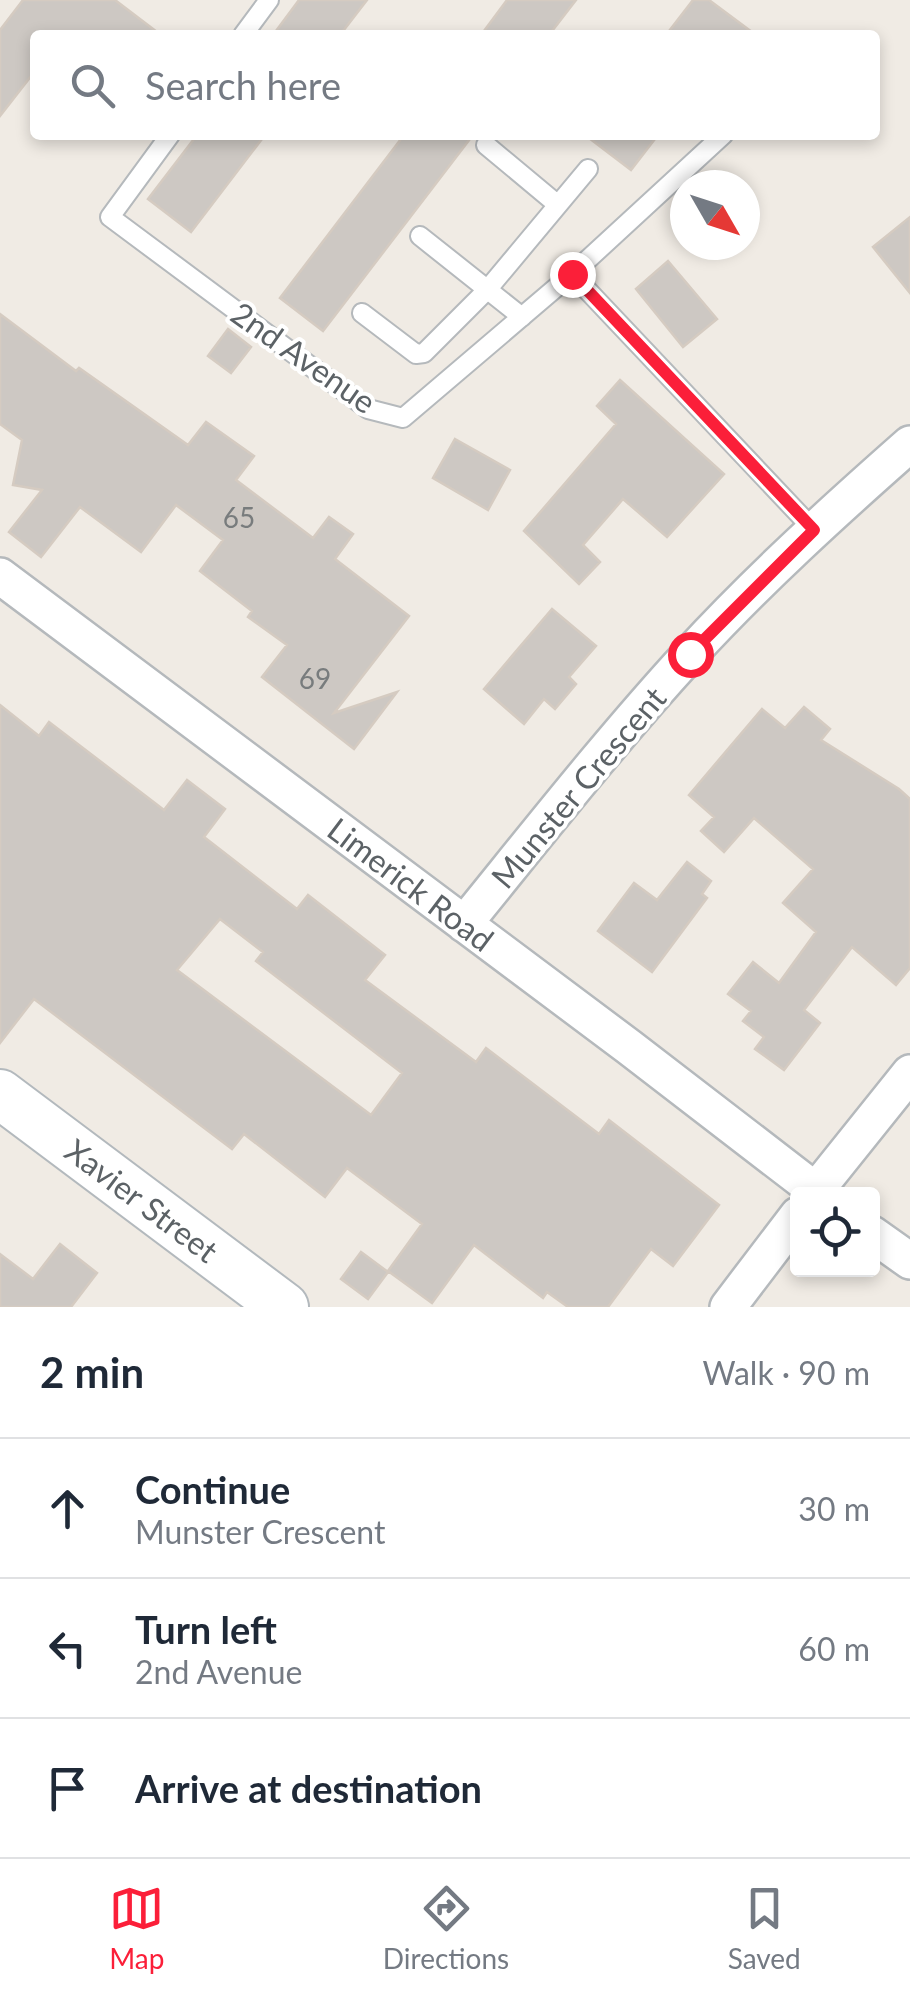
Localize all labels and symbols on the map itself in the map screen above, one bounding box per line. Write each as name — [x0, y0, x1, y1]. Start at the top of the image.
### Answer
north arrow — [670, 170, 760, 260]
route end — [550, 252, 596, 298]
street label: 2nd Avenue — [224, 293, 384, 421]
house number: 65 — [223, 500, 255, 534]
route start — [668, 632, 714, 678]
house number: 69 — [299, 661, 331, 695]
street label: Munster Crescent — [483, 678, 674, 895]
street label: Limerick Road — [320, 809, 502, 959]
street label: Xavier Street — [58, 1130, 226, 1270]

